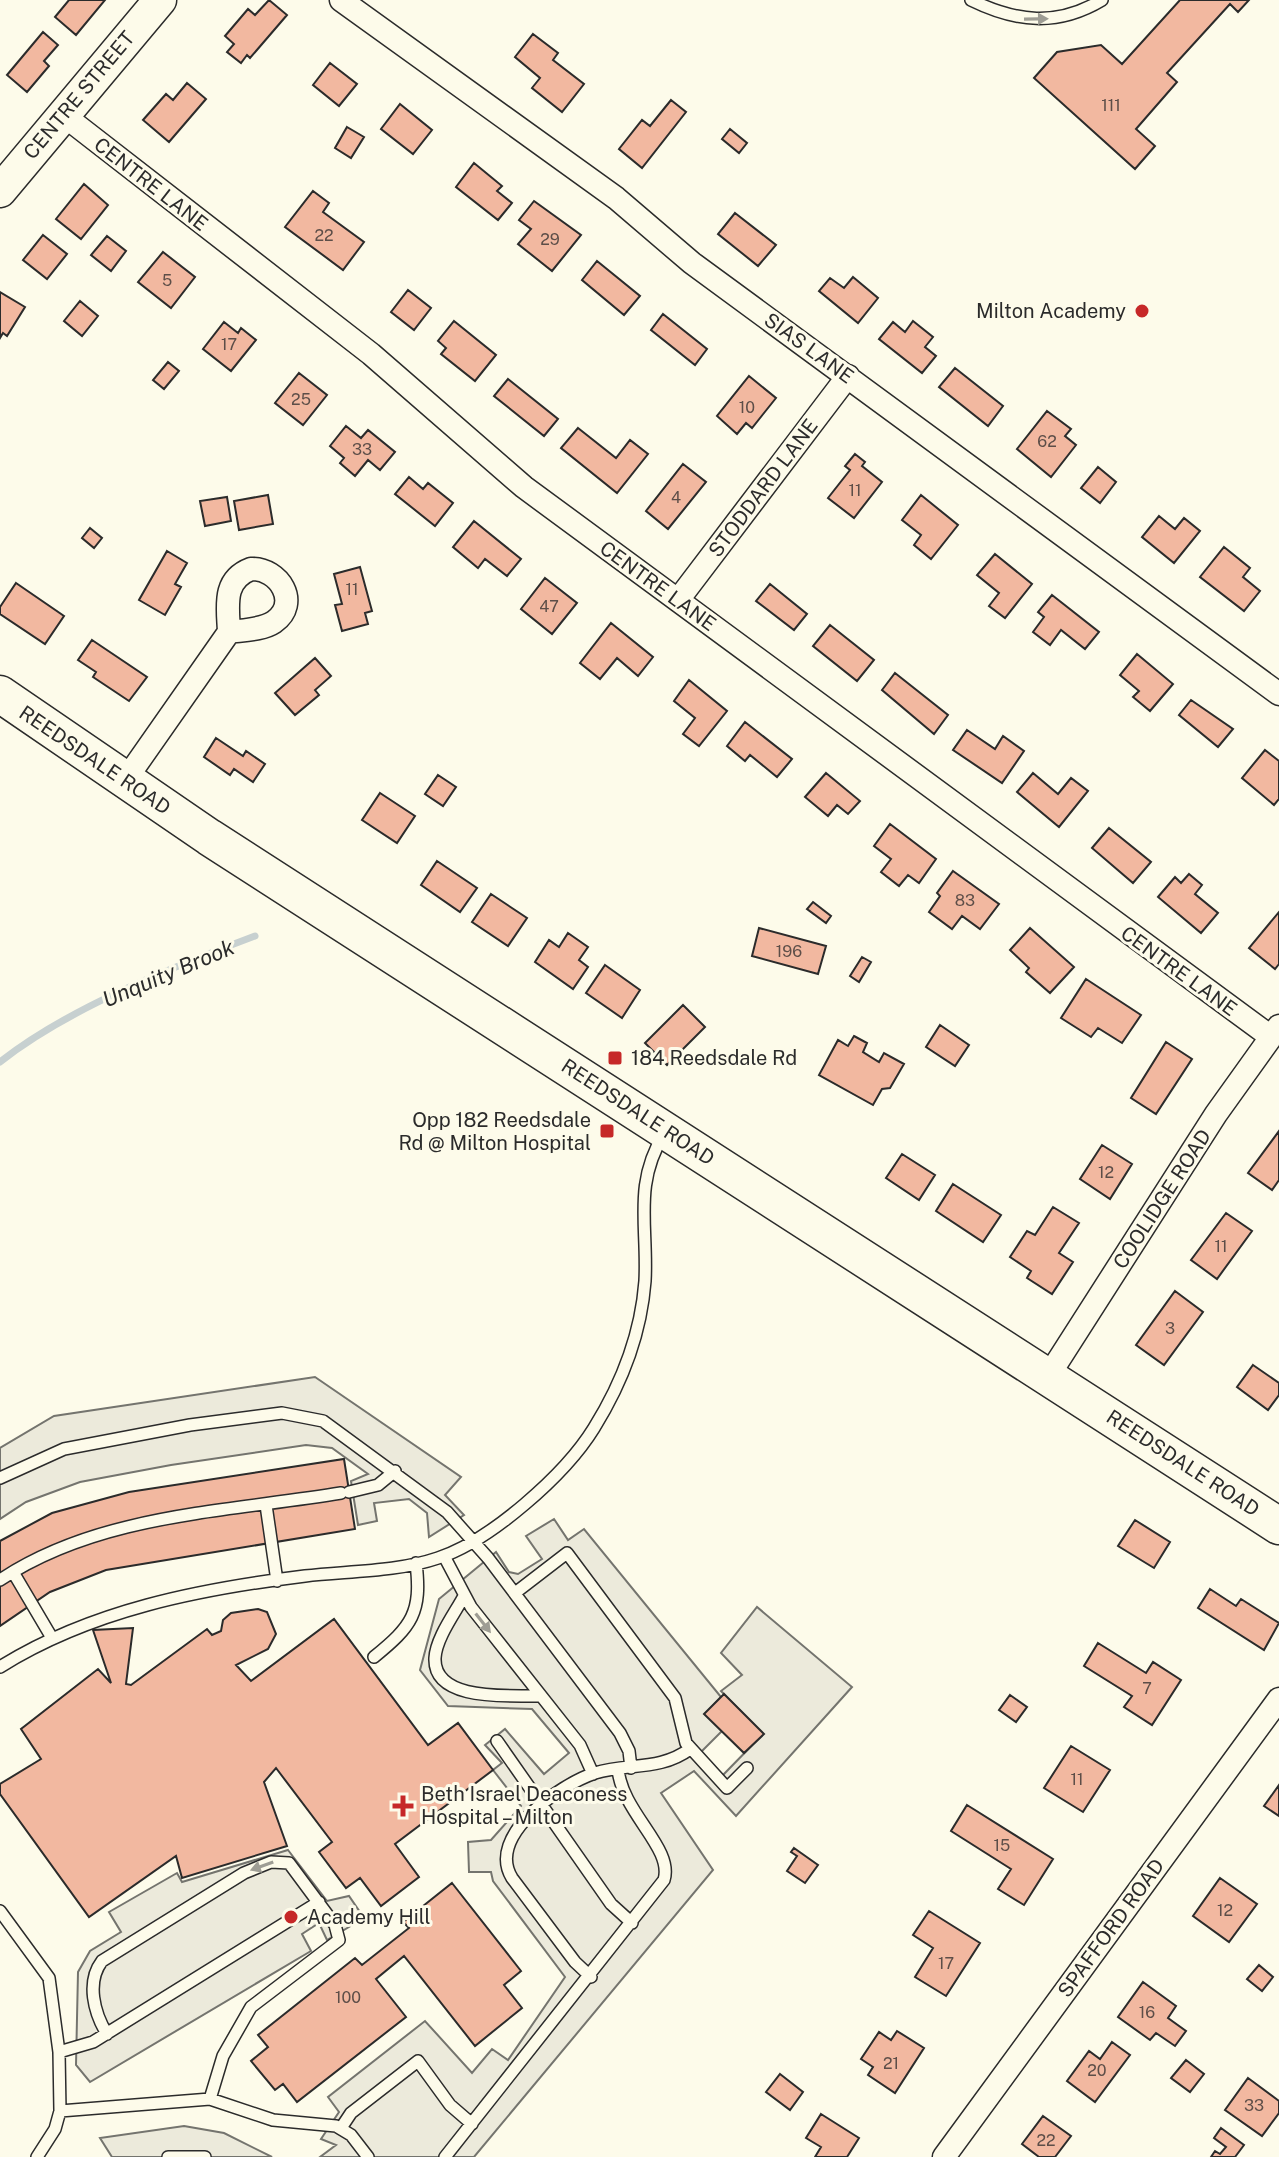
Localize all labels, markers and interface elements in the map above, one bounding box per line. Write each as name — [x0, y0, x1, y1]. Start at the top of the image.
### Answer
one-way arrow — [1024, 13, 1049, 26]
street label: CENTRE STREET — [18, 26, 140, 164]
house number: 111 — [1101, 96, 1121, 115]
street label: CENTRE LANE — [89, 132, 213, 236]
house number: 22 — [314, 226, 334, 245]
house number: 29 — [540, 230, 560, 249]
house number: 5 — [162, 271, 172, 290]
place label: Milton Academy — [976, 299, 1126, 323]
marker: Milton Academy — [1133, 302, 1151, 320]
street label: SIAS LANE — [760, 308, 858, 388]
house number: 17 — [221, 335, 237, 354]
house number: 25 — [291, 390, 311, 409]
house number: 10 — [739, 398, 755, 417]
street label: STODDARD LANE — [703, 414, 823, 562]
house number: 62 — [1037, 432, 1057, 451]
house number: 33 — [352, 440, 372, 459]
house number: 11 — [848, 481, 862, 500]
house number: 4 — [671, 488, 681, 507]
street label: CENTRE LANE — [595, 536, 721, 636]
house number: 11 — [345, 580, 359, 599]
house number: 47 — [539, 597, 559, 616]
street label: REEDSDALE ROAD — [15, 700, 175, 820]
house number: 83 — [955, 891, 975, 910]
street label: CENTRE LANE — [1116, 921, 1242, 1021]
water label: Unquity Brook — [98, 934, 238, 1012]
house number: 196 — [776, 942, 802, 961]
place label: 184 Reedsdale Rd — [631, 1046, 797, 1070]
marker: 184 Reedsdale Rd — [606, 1049, 624, 1067]
street label: REEDSDALE ROAD — [557, 1054, 719, 1170]
place label: Opp 182 Reedsdale Rd @ Milton Hospital — [398, 1108, 591, 1155]
marker: Opp 182 Reedsdale Rd @ Milton Hospital — [598, 1122, 616, 1140]
street label: COOLIDGE ROAD — [1108, 1125, 1216, 1273]
house number: 12 — [1098, 1163, 1114, 1182]
house number: 11 — [1214, 1237, 1228, 1256]
house number: 3 — [1165, 1319, 1175, 1338]
street label: REEDSDALE ROAD — [1102, 1405, 1264, 1521]
one-way arrow — [475, 1613, 491, 1633]
house number: 7 — [1142, 1679, 1152, 1698]
house number: 11 — [1070, 1770, 1084, 1789]
place label: Beth Israel Deaconess Hospital – Milton — [421, 1782, 627, 1829]
marker: Beth Israel Deaconess Hospital – Milton — [392, 1795, 414, 1817]
house number: 15 — [994, 1836, 1010, 1855]
street label: SPAFFORD ROAD — [1053, 1854, 1169, 2002]
one-way arrow — [250, 1860, 274, 1873]
house number: 12 — [1217, 1901, 1233, 1920]
place label: Academy Hill — [307, 1905, 431, 1929]
marker: Academy Hill — [282, 1908, 300, 1926]
house number: 17 — [938, 1954, 954, 1973]
house number: 100 — [335, 1988, 361, 2007]
house number: 16 — [1139, 2003, 1155, 2022]
house number: 21 — [883, 2054, 899, 2073]
house number: 20 — [1087, 2061, 1107, 2080]
house number: 33 — [1244, 2096, 1264, 2115]
house number: 22 — [1036, 2131, 1056, 2150]

